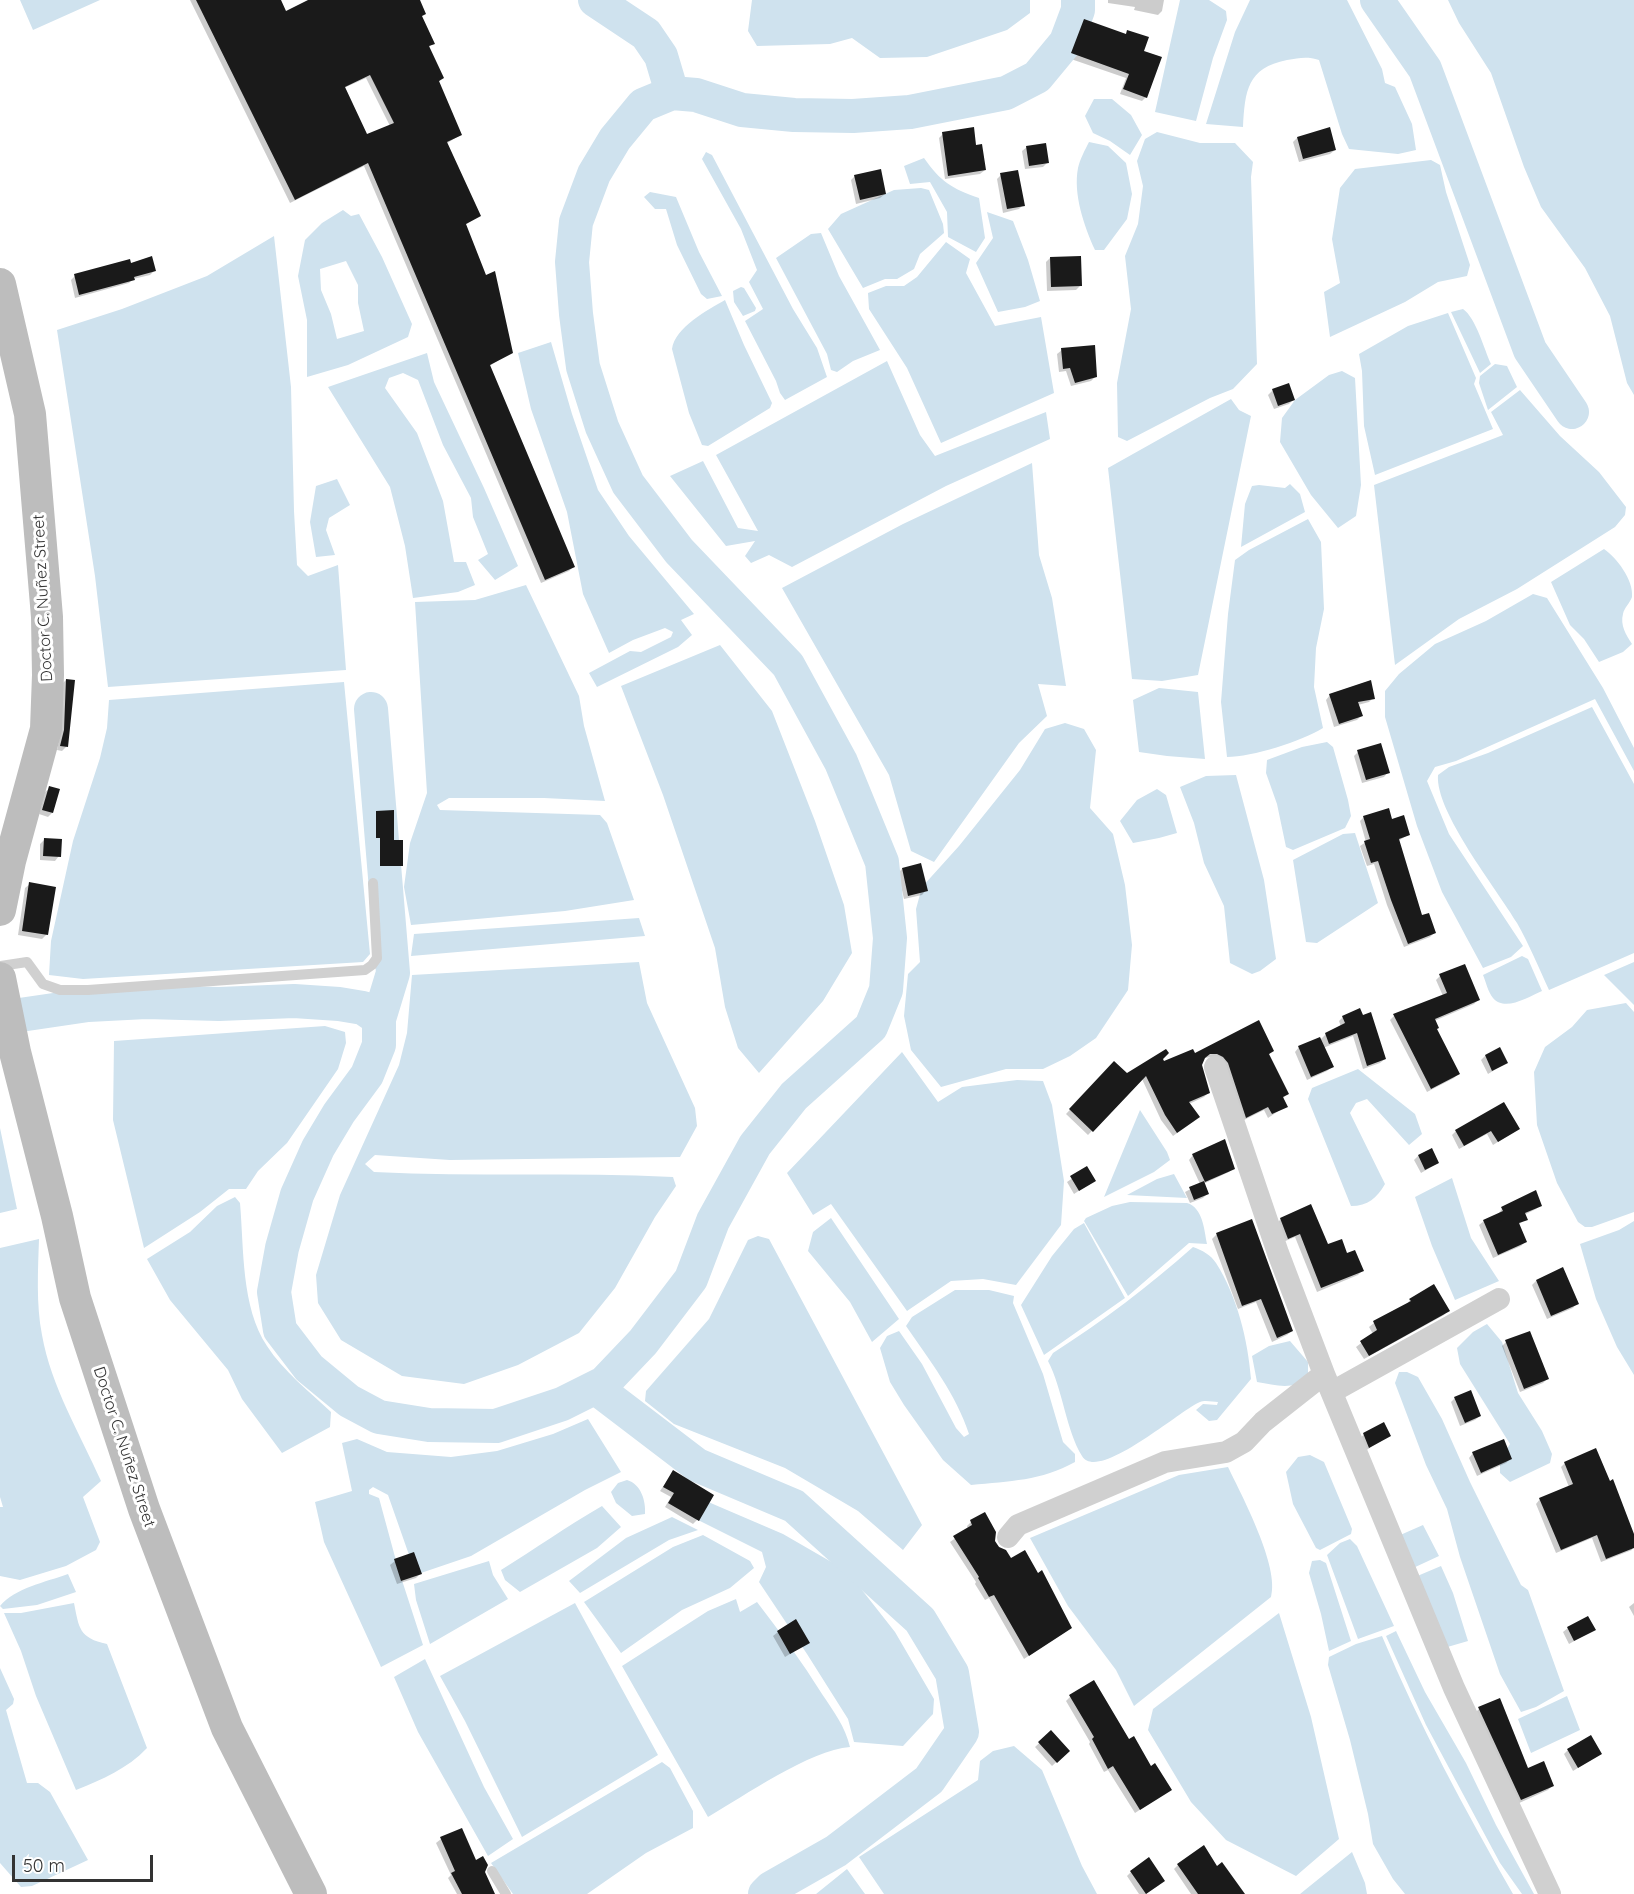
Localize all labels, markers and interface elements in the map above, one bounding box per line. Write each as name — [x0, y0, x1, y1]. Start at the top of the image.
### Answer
street label: Doctor C. Nuñez Street — [29, 514, 57, 682]
street label: Doctor C. Nuñez Street — [89, 1364, 159, 1530]
scale bar — [15, 1843, 156, 1881]
text: 50 m — [23, 1854, 65, 1877]

